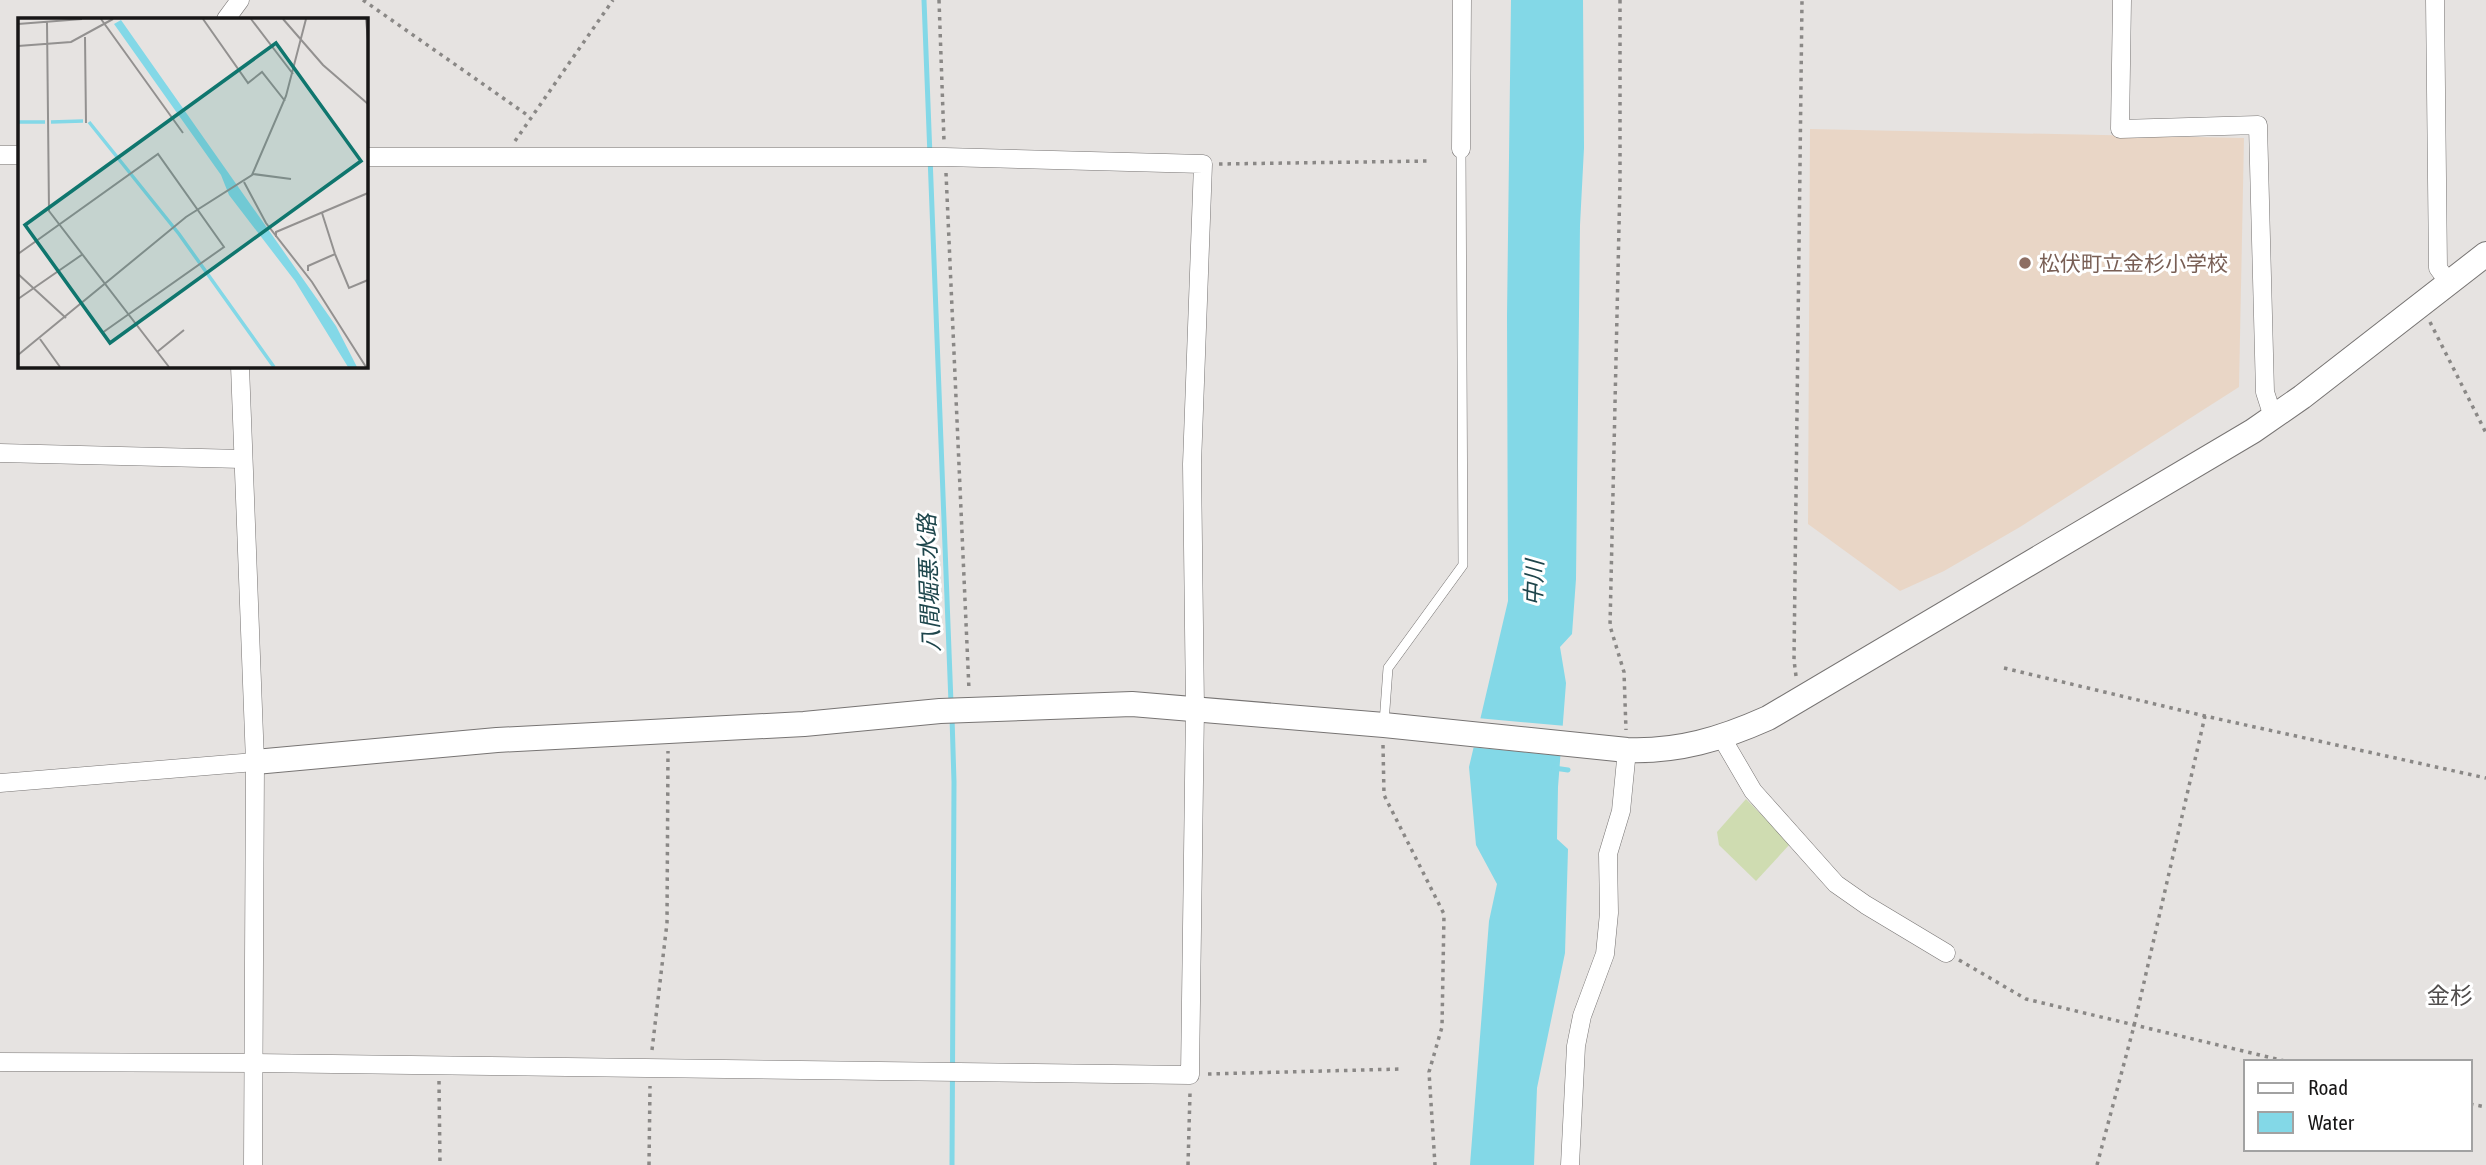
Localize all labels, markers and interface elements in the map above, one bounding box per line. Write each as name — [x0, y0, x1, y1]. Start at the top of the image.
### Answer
inset map — [18, 18, 368, 368]
place label: 松伏町立金杉小学校 — [2039, 251, 2228, 275]
marker: 松伏町立金杉小学校 — [2017, 255, 2033, 271]
water label: 八間堀悪水路 — [914, 512, 944, 652]
water label: 中川 — [1520, 557, 1548, 606]
district label: 金杉 — [2427, 983, 2473, 1009]
legend — [2244, 1060, 2472, 1151]
text: Road — [2308, 1075, 2348, 1099]
text: Water — [2308, 1110, 2355, 1134]

